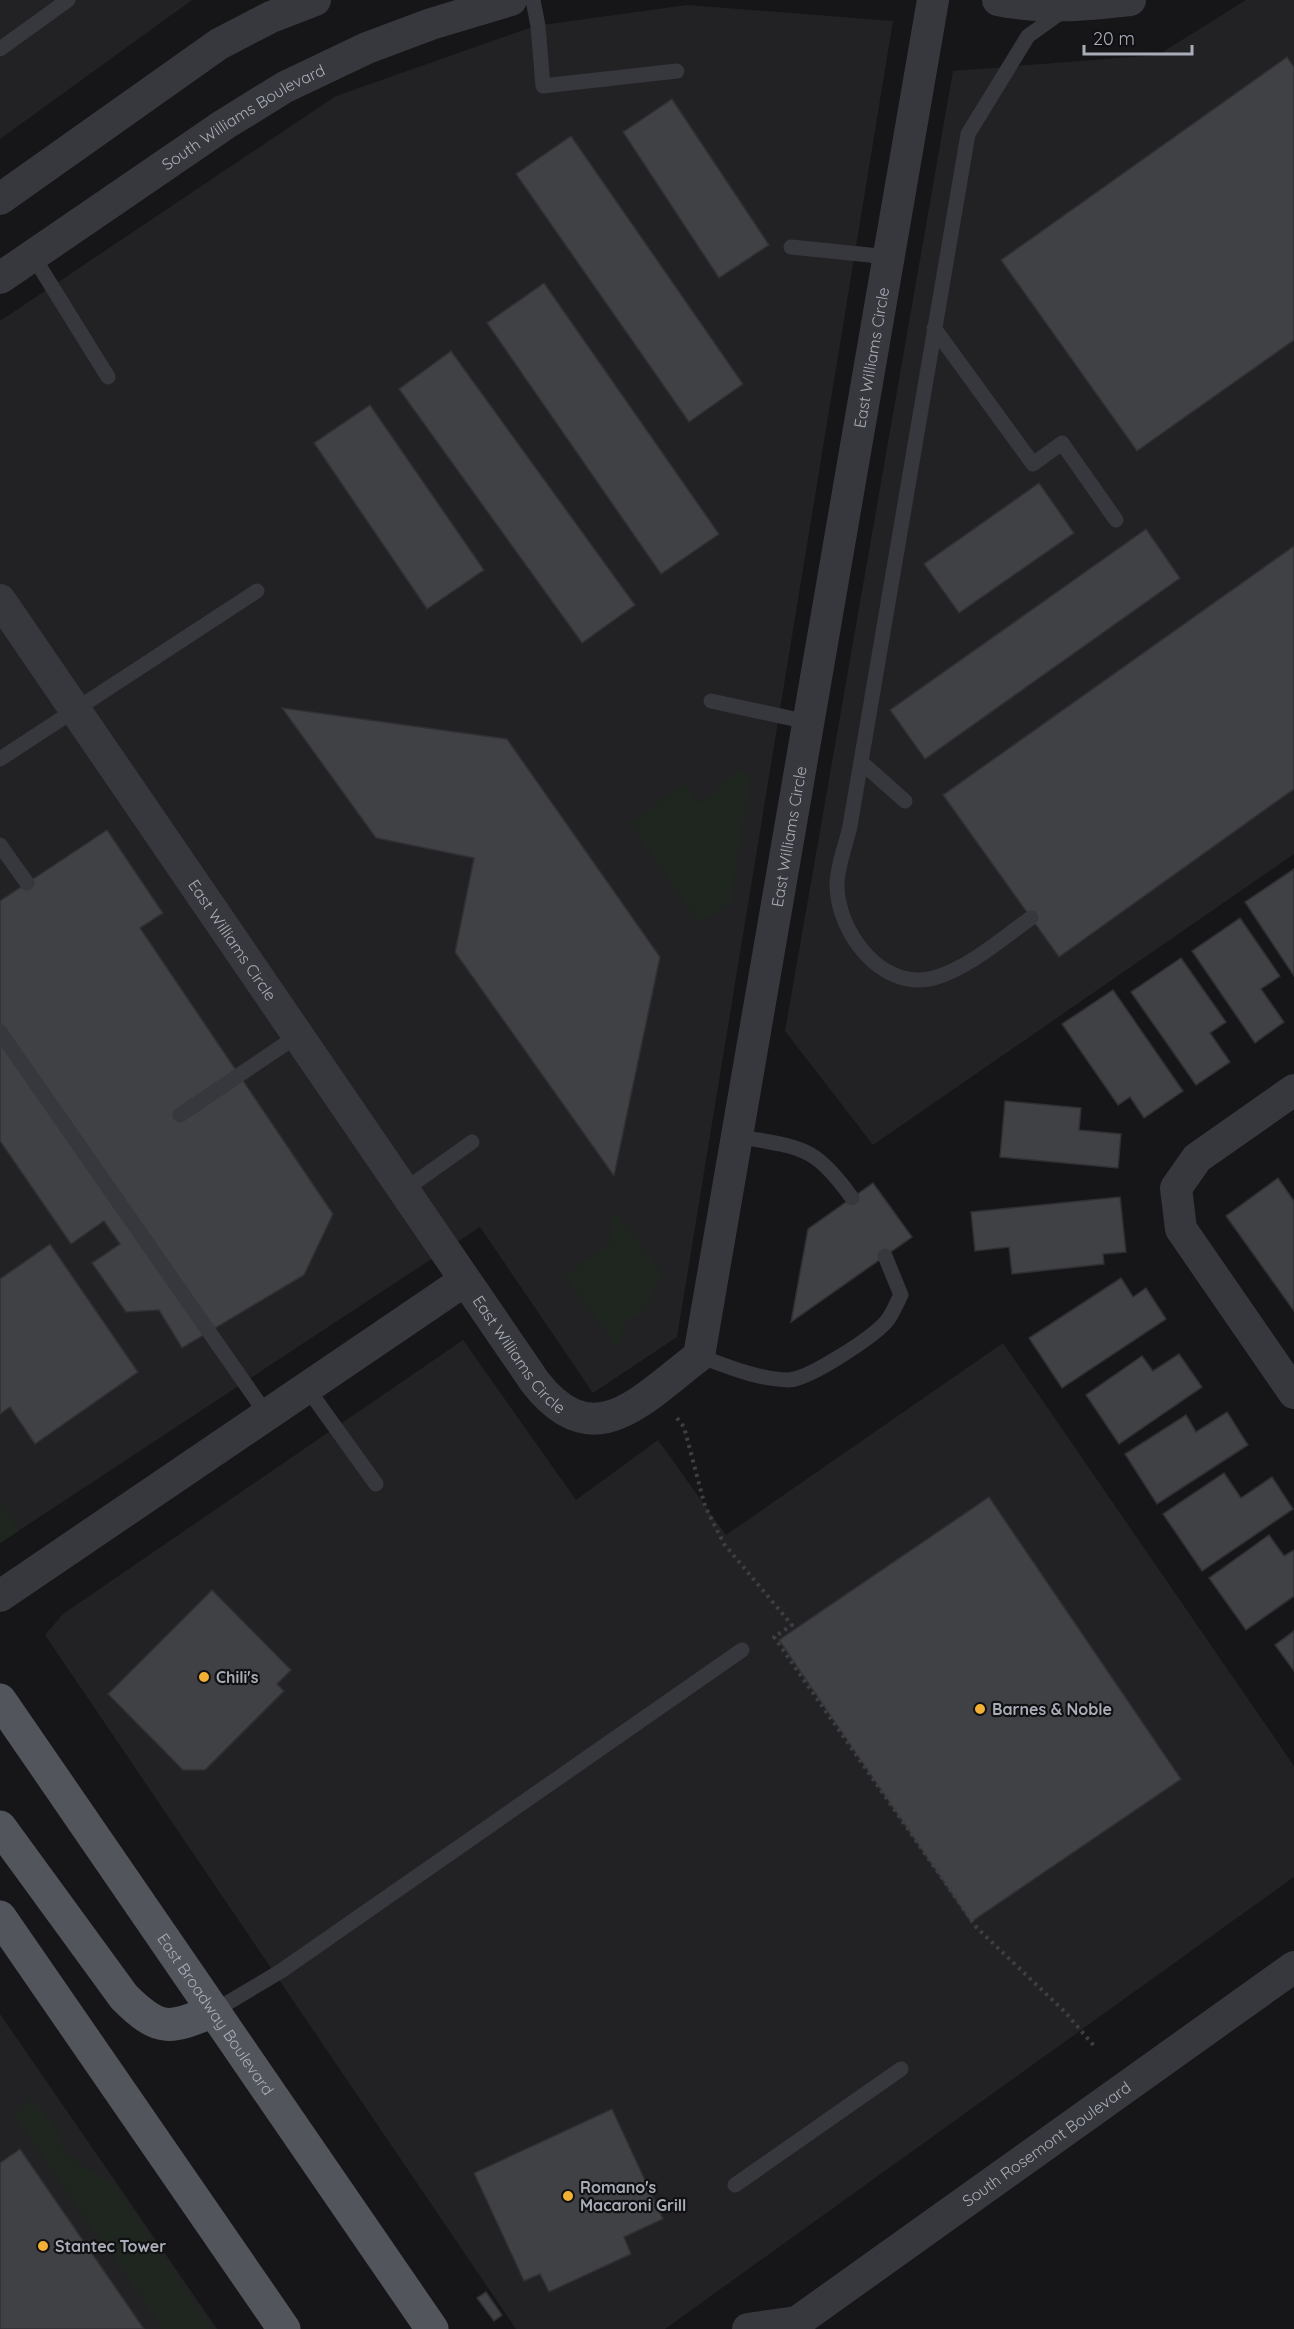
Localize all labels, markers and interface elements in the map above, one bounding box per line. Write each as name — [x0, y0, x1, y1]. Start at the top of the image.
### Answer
scale bar — [1084, 18, 1192, 56]
text: 20 m — [1093, 27, 1135, 50]
street label: South Williams Boulevard — [158, 60, 328, 174]
street label: East Williams Circle — [849, 286, 893, 429]
street label: East Williams Circle — [767, 764, 811, 908]
street label: East Williams Circle — [184, 876, 281, 1005]
street label: East Williams Circle — [469, 1292, 569, 1418]
place label: Chili's — [216, 1667, 259, 1687]
marker: Chili's — [197, 1670, 211, 1684]
place label: Barnes & Noble — [992, 1699, 1112, 1719]
marker: Barnes & Noble — [973, 1702, 987, 1716]
street label: East Broadway Boulevard — [153, 1929, 278, 2099]
street label: South Rosemont Boulevard — [958, 2077, 1135, 2211]
place label: Romano's Macaroni Grill — [580, 2177, 686, 2215]
marker: Romano's Macaroni Grill — [561, 2189, 575, 2203]
place label: Stantec Tower — [55, 2236, 166, 2256]
marker: Stantec Tower — [36, 2239, 50, 2253]

